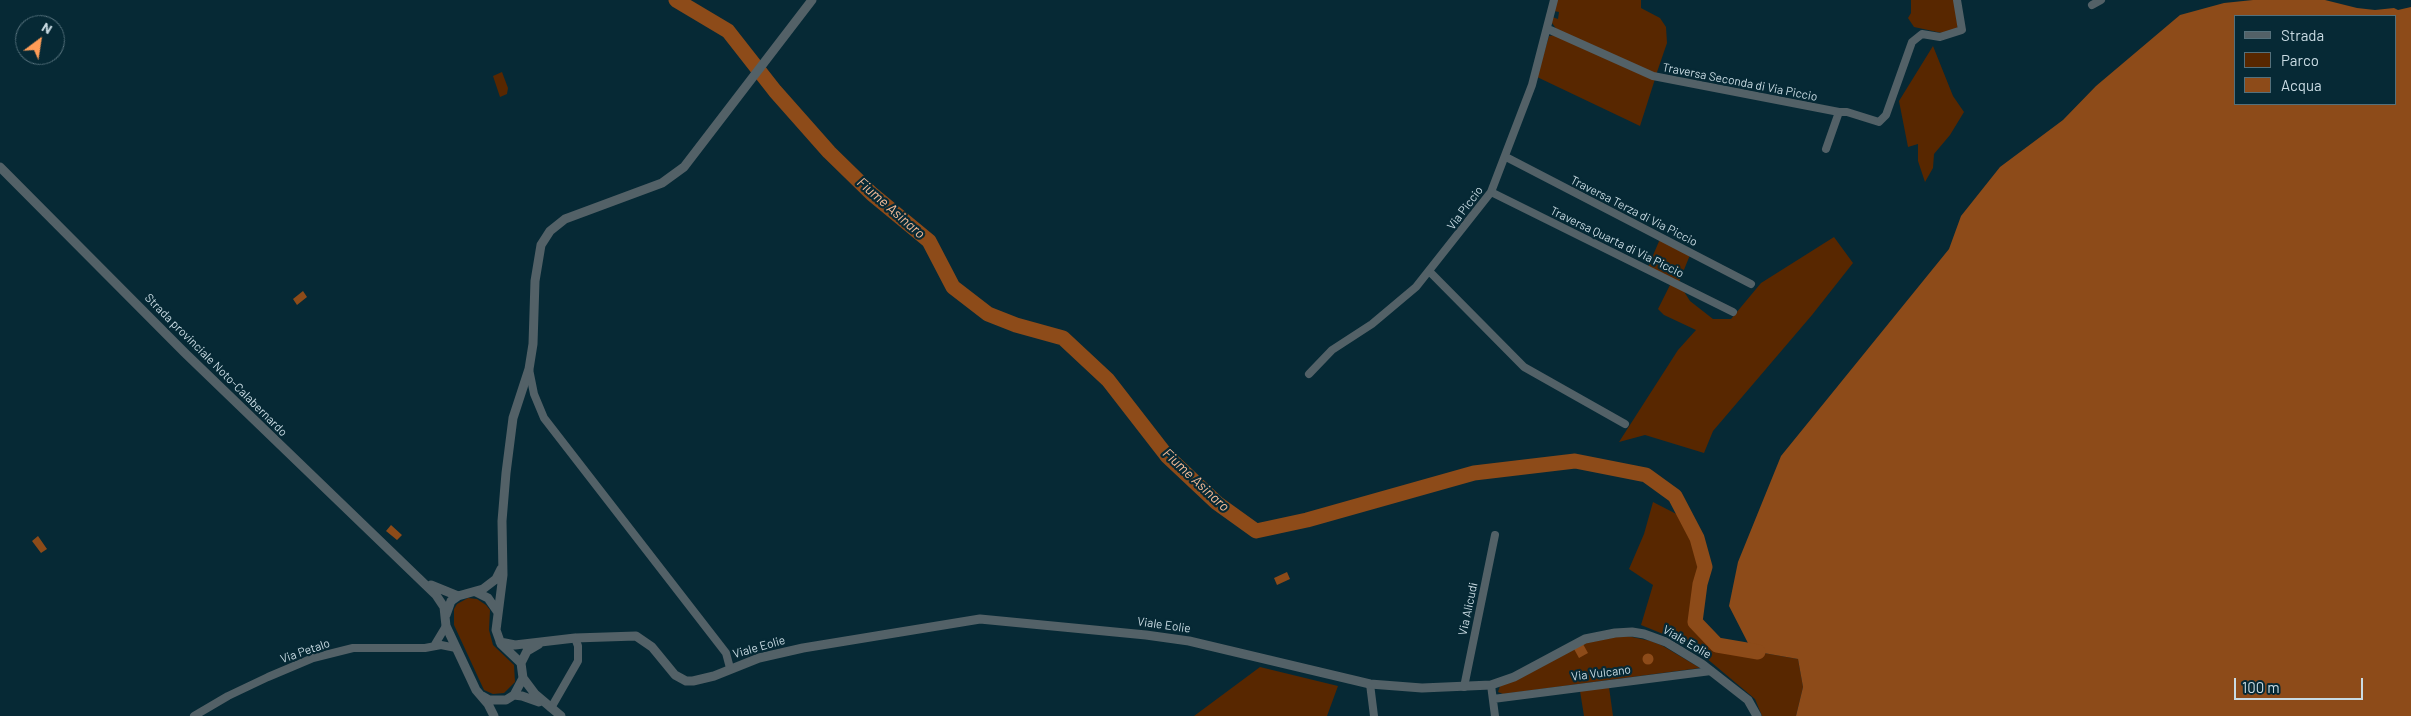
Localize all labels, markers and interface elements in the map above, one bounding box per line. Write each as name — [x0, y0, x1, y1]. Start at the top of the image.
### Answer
north arrow — [15, 15, 65, 65]
legend — [2234, 15, 2396, 105]
text: N — [39, 18, 56, 37]
text: Strada — [2281, 26, 2324, 44]
text: Parco — [2281, 51, 2319, 69]
street label: Traversa Seconda di Via Piccio — [1661, 60, 1819, 104]
text: Acqua — [2281, 76, 2322, 94]
street label: Traversa Terza di Via Piccio — [1568, 173, 1700, 249]
water label: Fiume Asinaro — [853, 174, 929, 242]
street label: Via Piccio — [1444, 183, 1486, 233]
street label: Traversa Quarta di Via Piccio — [1548, 203, 1686, 281]
street label: Strada provinciale Noto-Calabernardo — [142, 291, 290, 439]
water label: Fiume Asinaro — [1159, 445, 1233, 515]
street label: Via Alicudi — [1455, 581, 1481, 637]
street label: Viale Eolie — [1136, 614, 1192, 636]
street label: Viale Eolie — [1660, 622, 1714, 662]
street label: Viale Eolie — [731, 633, 787, 661]
street label: Via Petalo — [278, 636, 332, 666]
street label: Via Vulcano — [1570, 662, 1632, 684]
scale bar — [2236, 668, 2365, 700]
text: 100 m — [2242, 678, 2280, 696]

